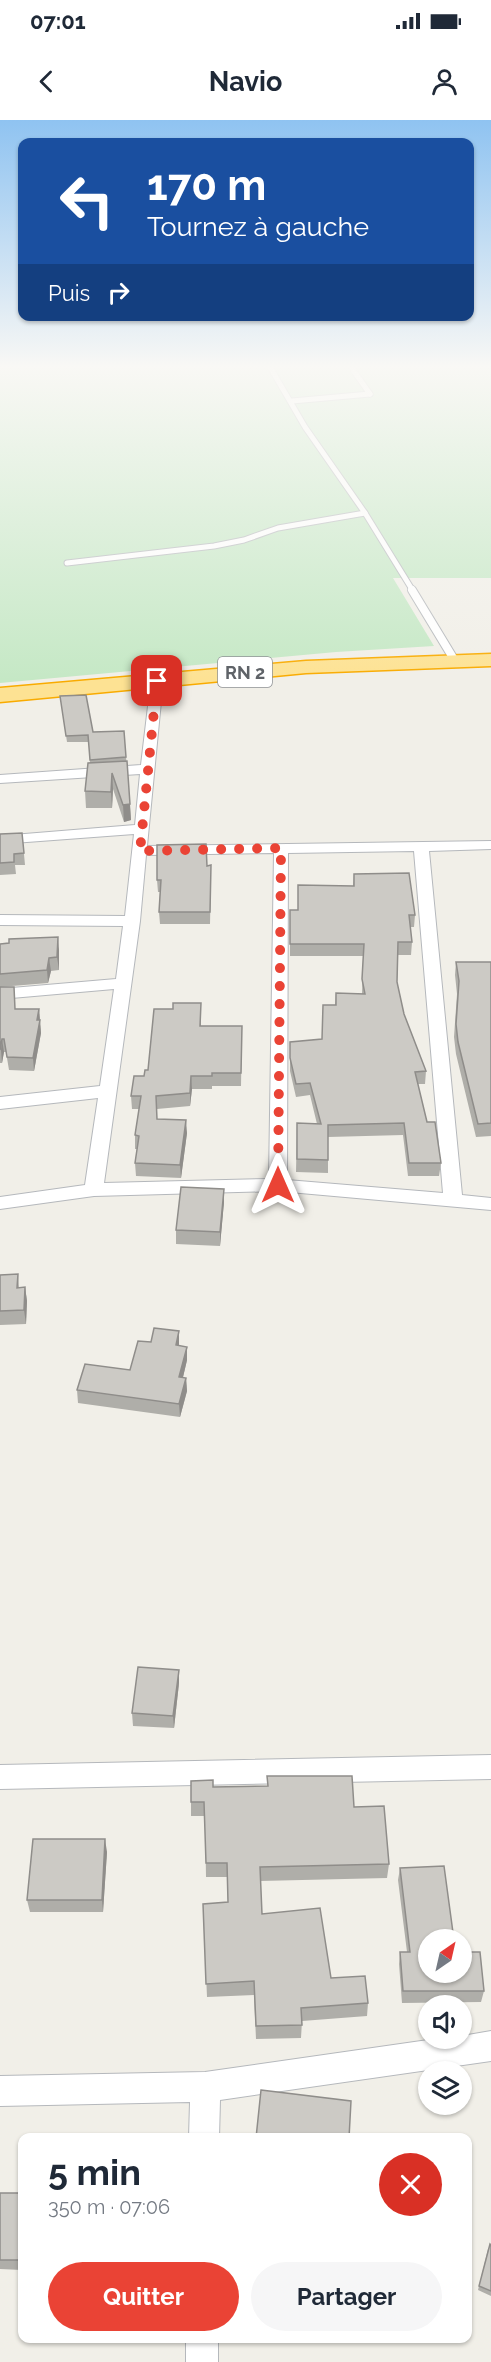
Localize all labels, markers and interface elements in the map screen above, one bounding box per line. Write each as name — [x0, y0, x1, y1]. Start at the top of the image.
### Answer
text: 07:01 — [30, 8, 86, 34]
icon: back — [30, 65, 63, 98]
icon: person — [428, 65, 461, 98]
text: Navio — [209, 66, 282, 97]
text: 170 m — [147, 161, 266, 210]
icon: left — [48, 162, 126, 240]
text: Tournez à gauche — [147, 211, 369, 242]
icon: right — [102, 276, 135, 309]
text: Puis — [48, 280, 90, 306]
pin — [131, 655, 182, 706]
road number: RN 2 — [218, 657, 272, 687]
icon: arrive — [140, 664, 173, 697]
position arrow — [246, 1153, 310, 1217]
north arrow — [418, 1929, 472, 1983]
map controls — [418, 1929, 472, 2115]
button: sound — [418, 1995, 472, 2049]
button: layers — [418, 2061, 472, 2115]
text: 5 min — [48, 2151, 141, 2193]
button: close — [379, 2153, 442, 2216]
text: 350 m · 07:06 — [48, 2195, 170, 2219]
button: Quitter — [48, 2262, 239, 2331]
button: Partager — [251, 2262, 442, 2331]

